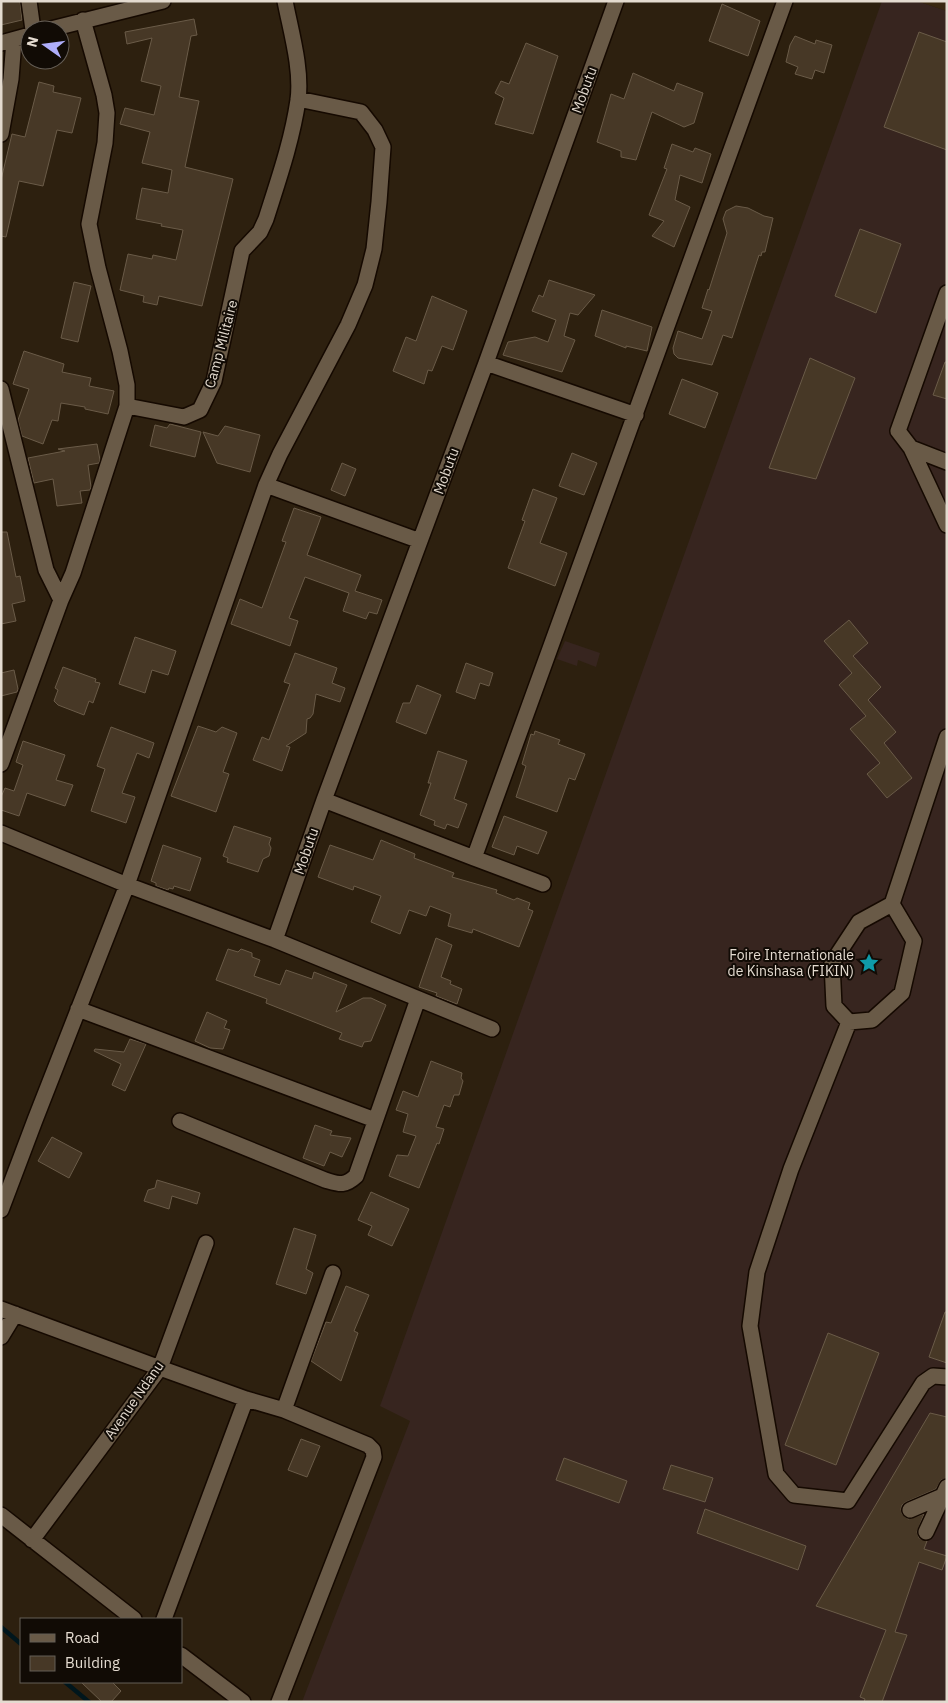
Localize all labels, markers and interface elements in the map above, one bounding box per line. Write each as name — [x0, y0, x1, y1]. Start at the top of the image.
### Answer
north arrow — [20, 20, 70, 70]
text: N — [22, 35, 42, 49]
street label: Mobutu — [567, 64, 601, 116]
street label: Camp Militaire — [201, 298, 242, 390]
street label: Mobutu — [429, 445, 463, 497]
street label: Mobutu — [290, 825, 322, 877]
place label: Foire Internationale de Kinshasa (FIKIN) — [728, 946, 854, 980]
place icon: Foire Internationale de Kinshasa (FIKIN) — [858, 952, 880, 974]
street label: Avenue Ndanu — [100, 1357, 168, 1443]
legend — [20, 1618, 182, 1683]
text: Road — [65, 1628, 100, 1647]
text: Building — [65, 1653, 120, 1672]

